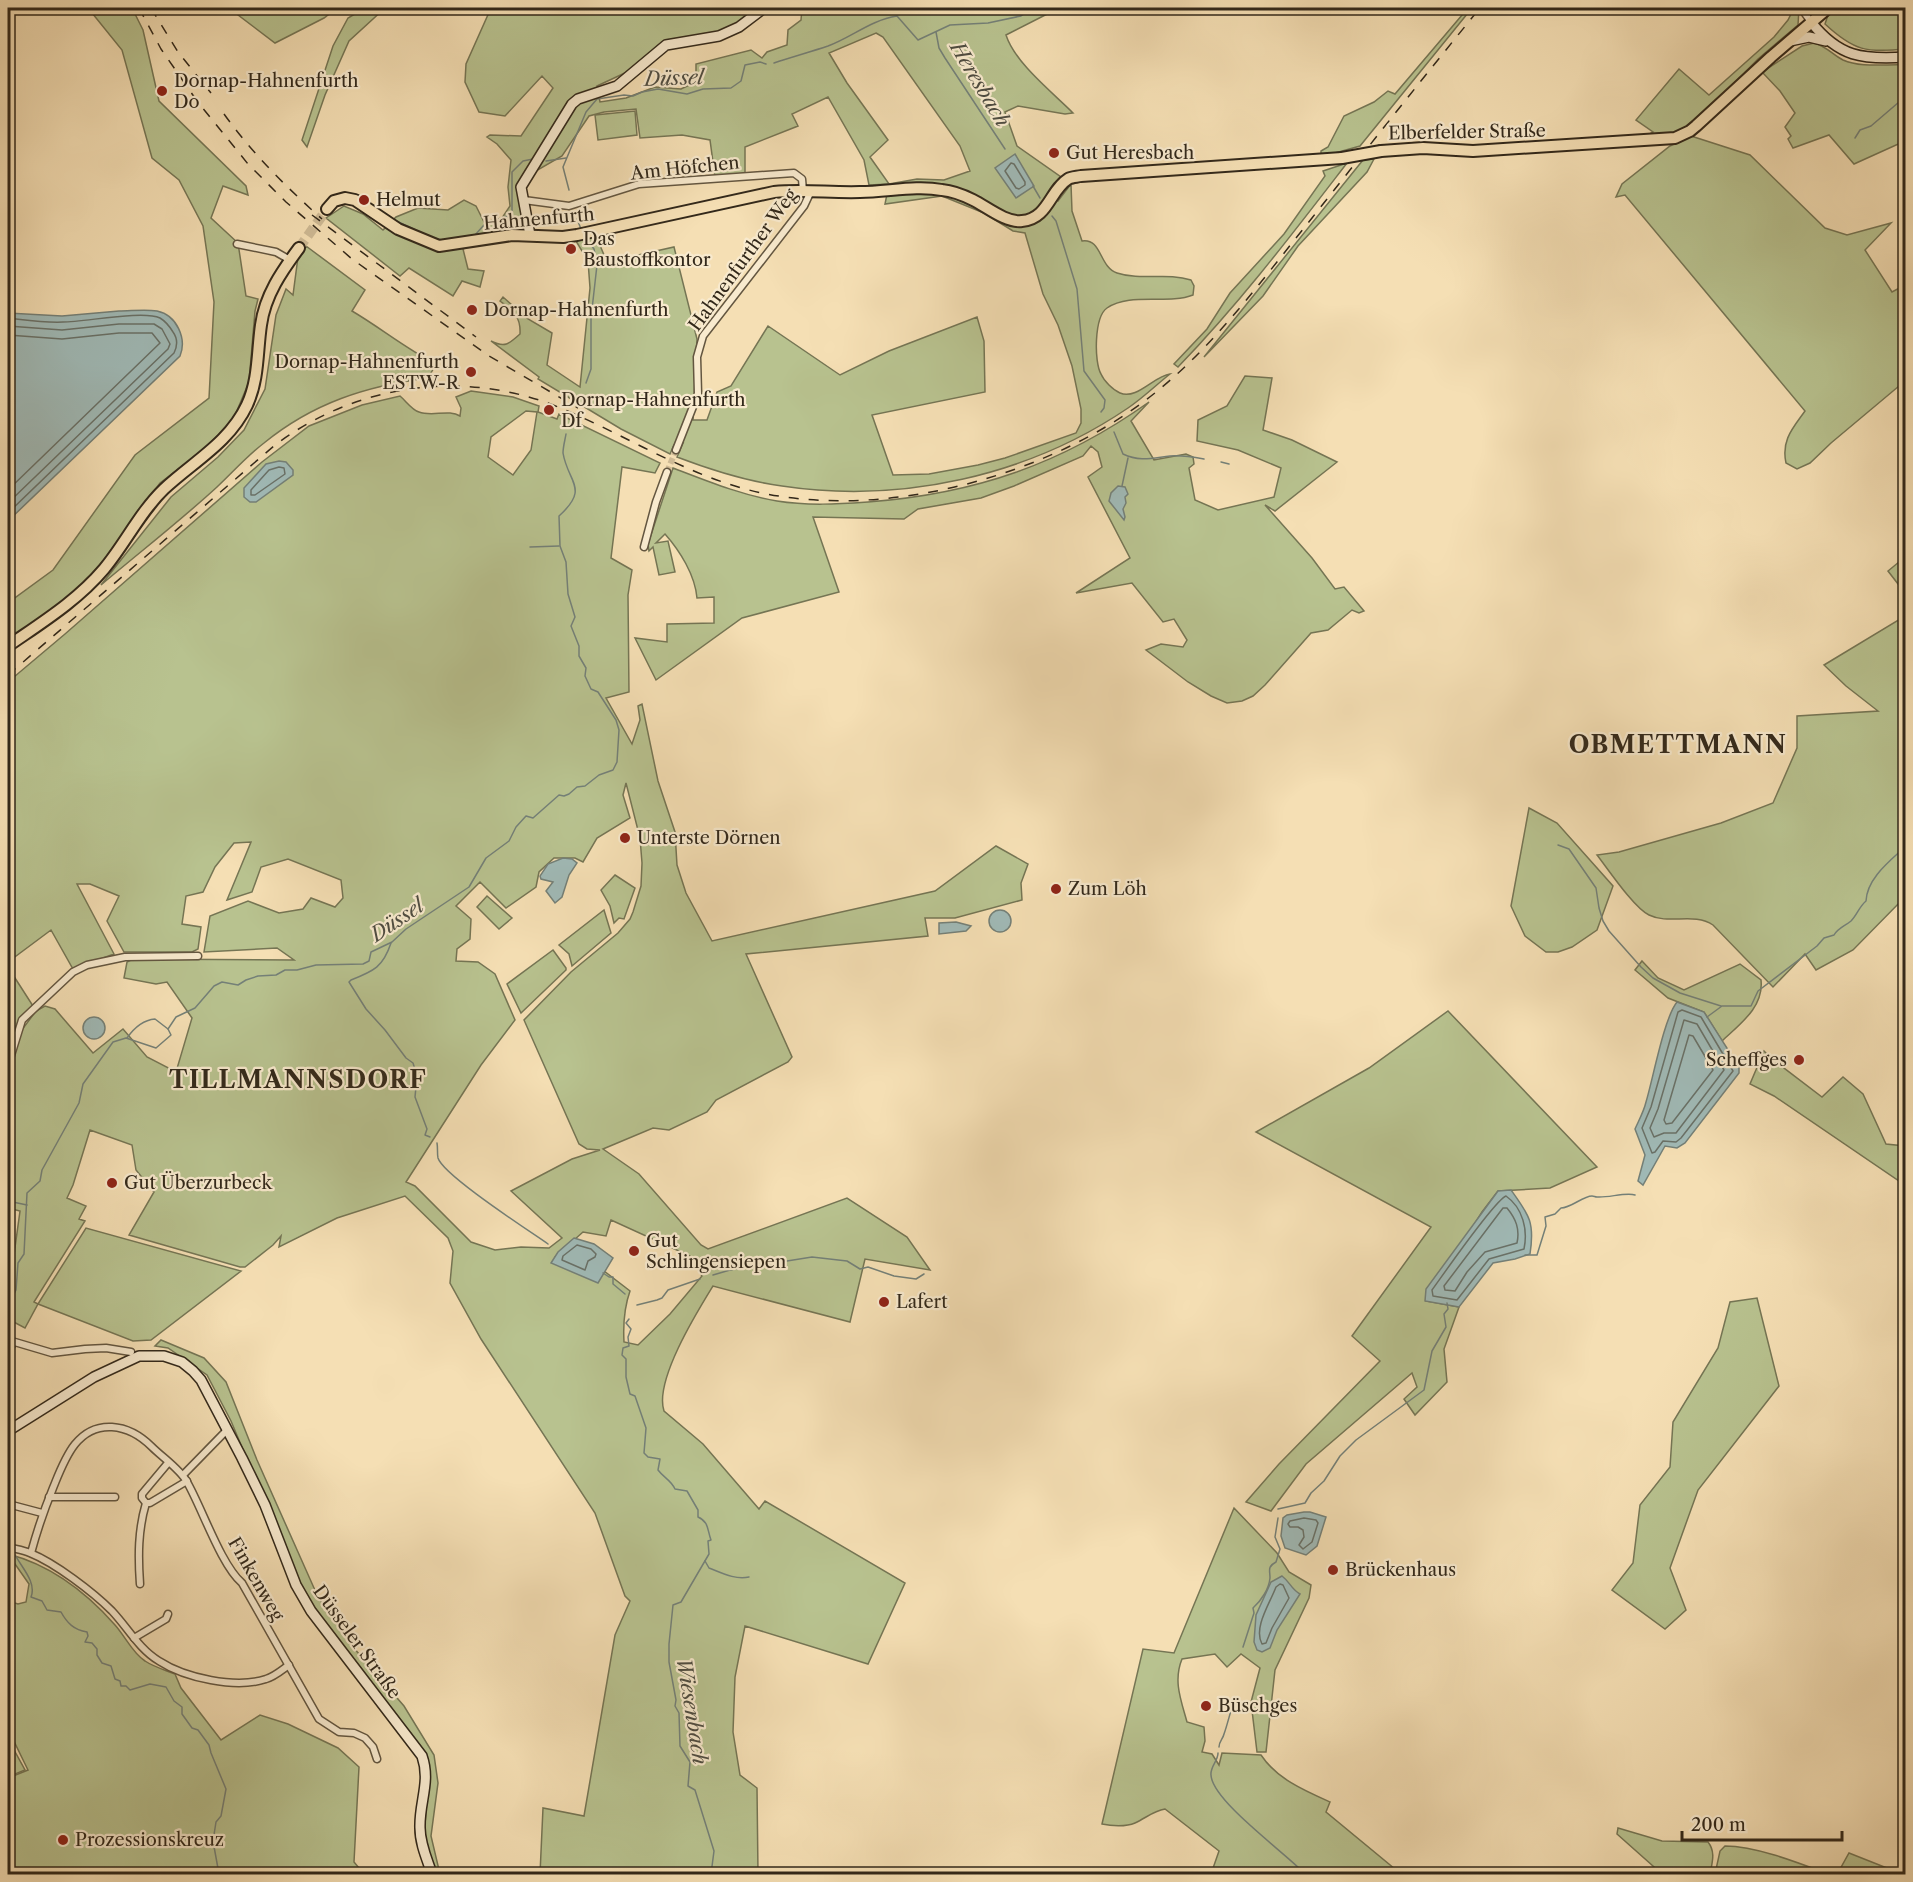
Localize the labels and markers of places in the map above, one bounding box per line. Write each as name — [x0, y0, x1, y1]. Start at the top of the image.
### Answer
place label: Dornap-Hahnenfurth Do — [174, 70, 359, 113]
marker: Dornap-Hahnenfurth Do — [155, 84, 169, 98]
place label: Gut Heresbach — [1066, 142, 1194, 164]
marker: Gut Heresbach — [1047, 146, 1061, 160]
place label: Helmut — [376, 189, 441, 211]
marker: Helmut — [357, 193, 371, 207]
place label: Das Baustoffkontor — [583, 228, 711, 271]
marker: Das Baustoffkontor — [564, 242, 578, 256]
place label: Dornap-Hahnenfurth — [484, 299, 669, 321]
marker: Dornap-Hahnenfurth — [465, 303, 479, 317]
place label: Dornap-Hahnenfurth ESTW-R — [274, 351, 460, 394]
marker: Dornap-Hahnenfurth ESTW-R — [464, 365, 478, 379]
place label: Dornap-Hahnenfurth Df — [561, 389, 746, 432]
marker: Dornap-Hahnenfurth Df — [542, 403, 556, 417]
place label: Unterste Dörnen — [637, 827, 781, 849]
marker: Unterste Dörnen — [618, 831, 632, 845]
place label: Zum Löh — [1068, 878, 1147, 900]
marker: Zum Löh — [1049, 882, 1063, 896]
place label: Scheffges — [1706, 1049, 1787, 1071]
marker: Scheffges — [1792, 1053, 1806, 1067]
place label: Gut Überzurbeck — [124, 1171, 274, 1194]
marker: Gut Überzurbeck — [105, 1176, 119, 1190]
place label: Gut Schlingensiepen — [646, 1230, 786, 1273]
marker: Gut Schlingensiepen — [627, 1244, 641, 1258]
place label: Lafert — [896, 1291, 948, 1313]
marker: Lafert — [877, 1295, 891, 1309]
place label: Brückenhaus — [1345, 1559, 1456, 1581]
marker: Brückenhaus — [1326, 1563, 1340, 1577]
place label: Büschges — [1218, 1695, 1297, 1717]
marker: Büschges — [1199, 1699, 1213, 1713]
place label: Prozessionskreuz — [75, 1829, 224, 1851]
marker: Prozessionskreuz — [56, 1833, 70, 1847]

